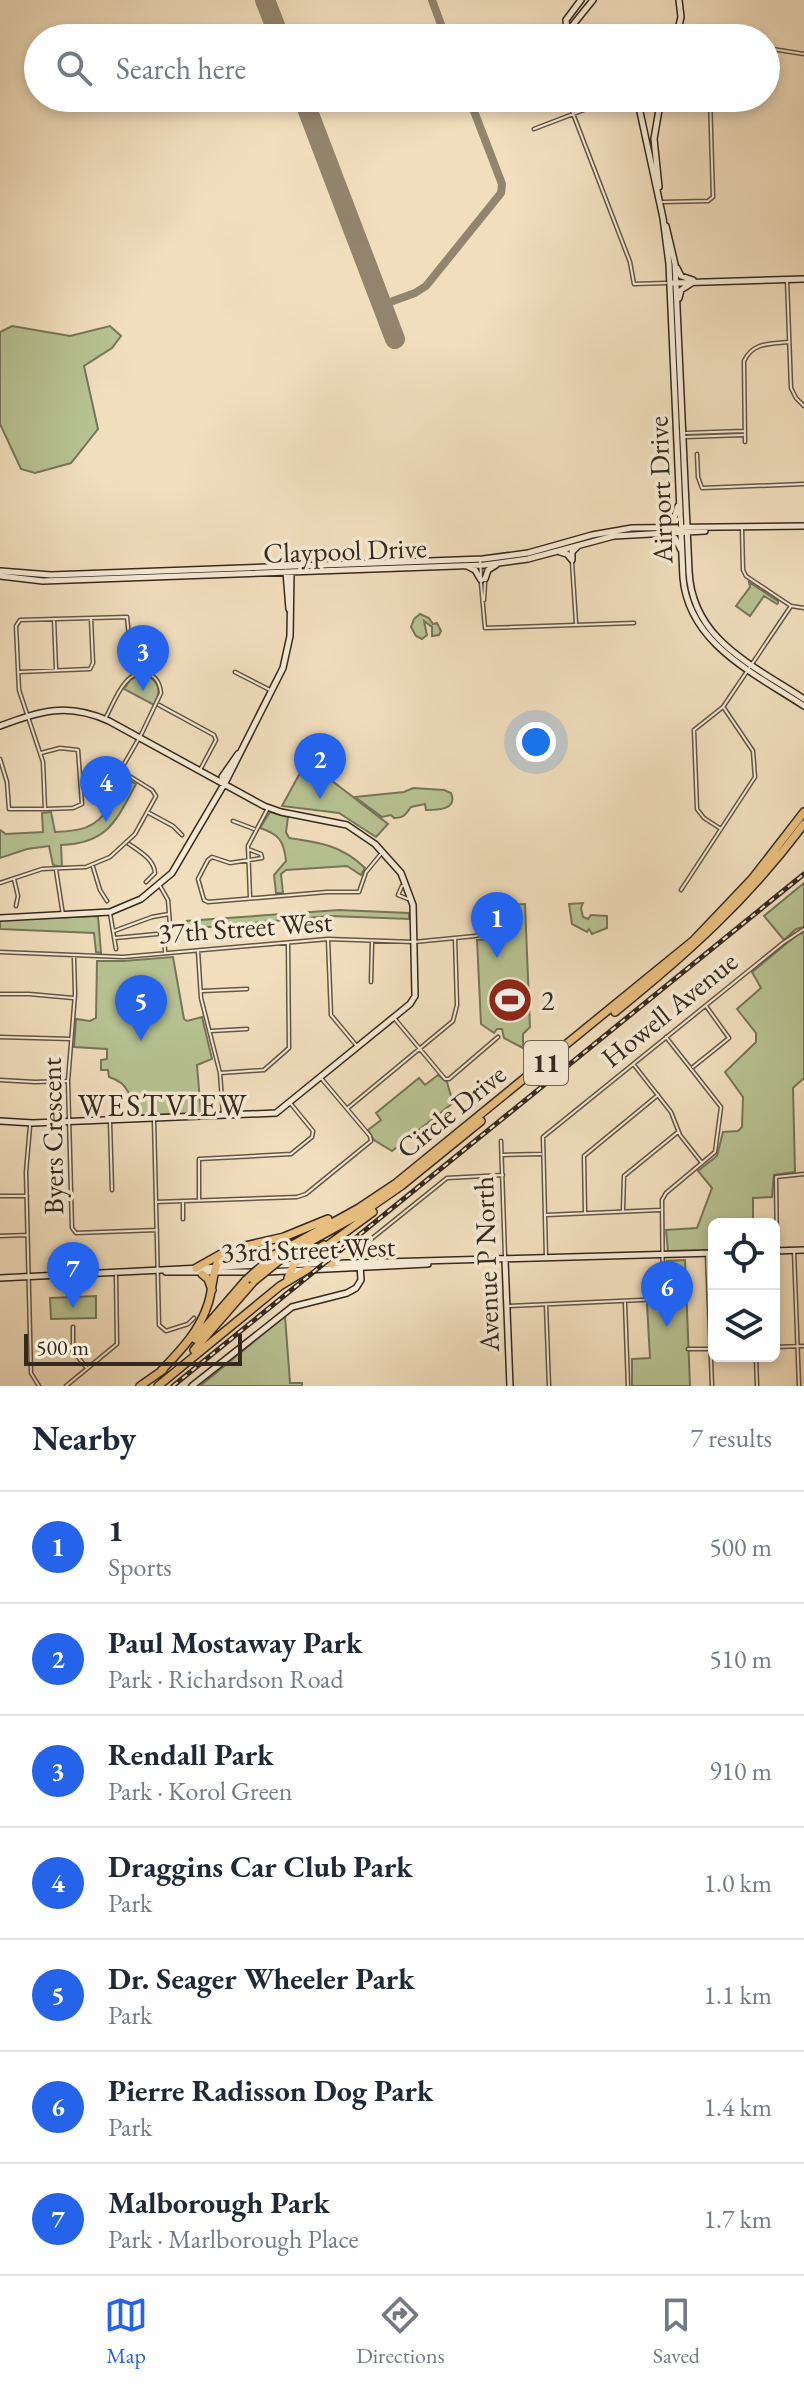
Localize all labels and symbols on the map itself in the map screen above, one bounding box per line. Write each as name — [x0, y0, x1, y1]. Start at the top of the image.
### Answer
street label: Airport Drive — [639, 416, 681, 565]
street label: Claypool Drive — [263, 529, 428, 571]
pin: 3 — [117, 625, 169, 691]
your location — [516, 722, 556, 762]
pin: 2 — [294, 733, 346, 799]
pin: 4 — [80, 756, 132, 822]
pin: 1 — [471, 892, 523, 958]
street label: 37th Street West — [157, 903, 333, 951]
street label: Howell Avenue — [594, 943, 744, 1075]
pin: 5 — [115, 975, 167, 1041]
sports icon: 2 — [486, 976, 534, 1024]
place label: 2 — [541, 982, 555, 1018]
road number: 11 — [524, 1041, 568, 1085]
street label: Circle Drive — [389, 1056, 513, 1166]
street label: Byers Crescent — [33, 1057, 71, 1215]
district label: WESTVIEW — [78, 1086, 248, 1125]
street label: Avenue P North — [465, 1176, 507, 1353]
street label: 33rd Street West — [220, 1228, 396, 1270]
pin: 7 — [47, 1242, 99, 1308]
pin: 6 — [641, 1261, 693, 1327]
scale bar — [24, 1330, 242, 1366]

